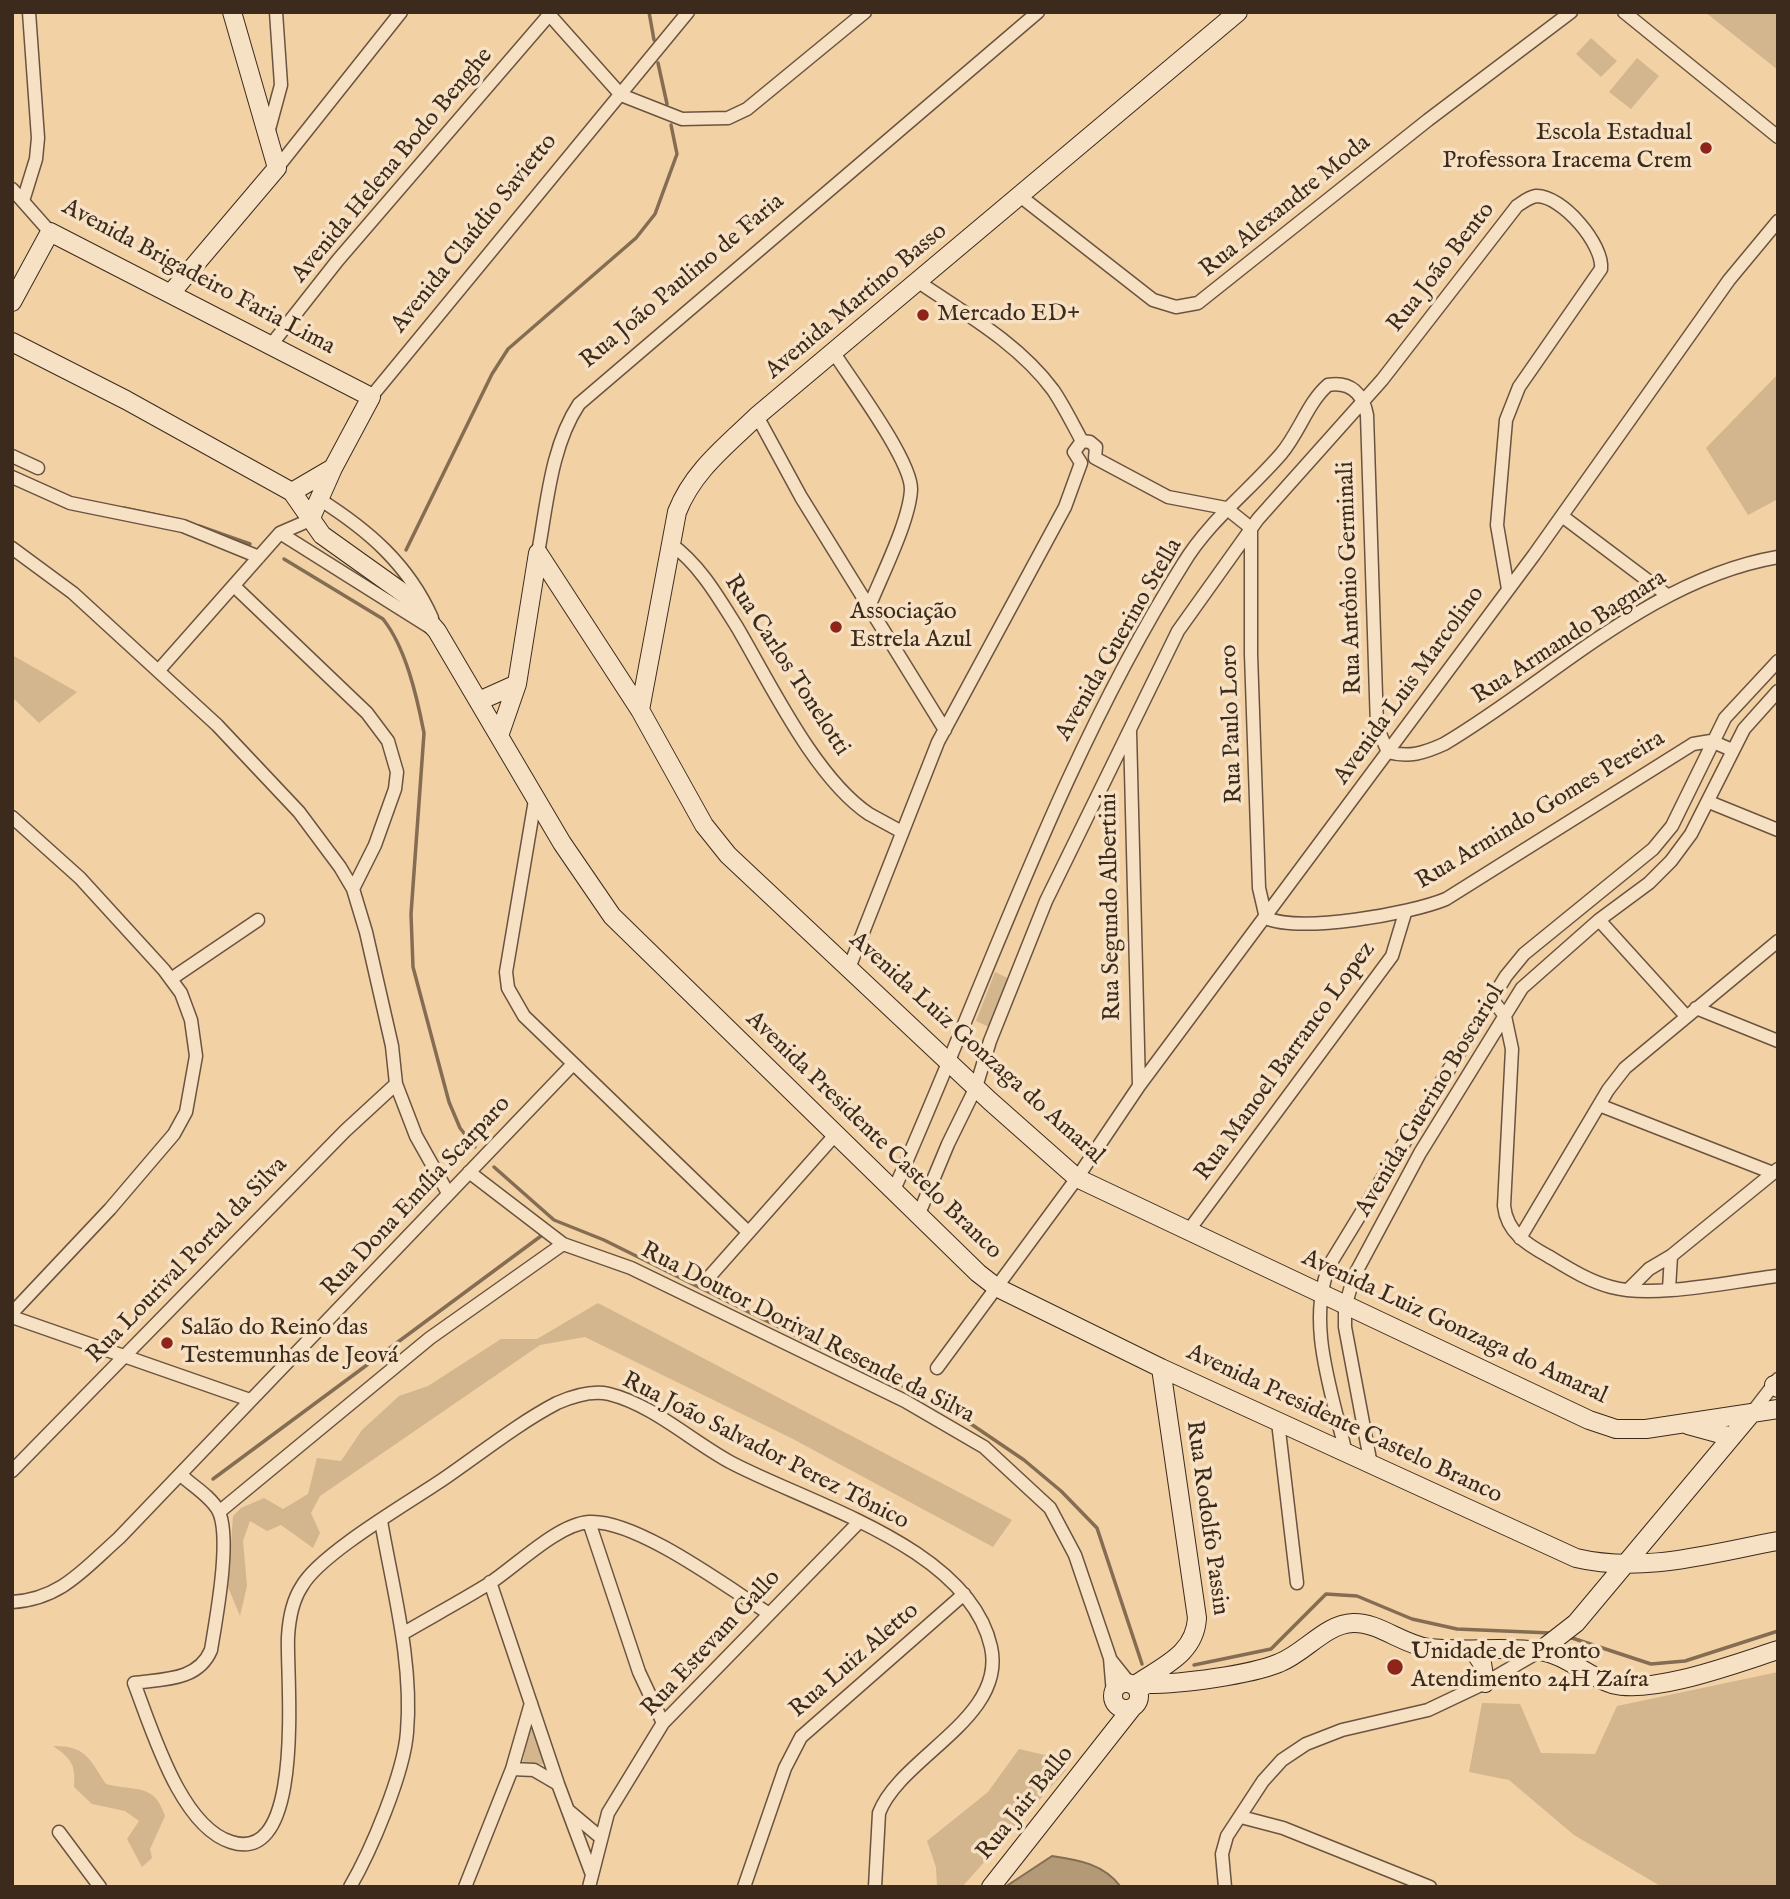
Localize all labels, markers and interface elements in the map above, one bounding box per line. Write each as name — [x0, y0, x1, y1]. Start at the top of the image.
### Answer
street label: Avenida Helena Bodo Benghe — [286, 43, 500, 289]
place label: Escola Estadual Professora Iracema Crem — [1442, 120, 1692, 176]
street label: Avenida Claúdio Savietto — [386, 128, 564, 340]
street label: Rua Alexandre Moda — [1195, 129, 1377, 285]
marker: Escola Estadual Professora Iracema Crem — [1698, 140, 1714, 156]
street label: Rua João Paulino de Faria — [575, 188, 791, 376]
street label: Avenida Brigadeiro Faria Lima — [57, 194, 339, 362]
street label: Rua João Bento — [1382, 197, 1502, 339]
street label: Avenida Martino Basso — [760, 218, 954, 386]
place label: Mercado ED+ — [937, 301, 1080, 329]
marker: Mercado ED+ — [915, 307, 931, 323]
street label: Rua Antônio Germinali — [1333, 461, 1369, 695]
street label: Avenida Guerino Stella — [1050, 534, 1190, 746]
street label: Rua Armando Bagnara — [1468, 565, 1672, 711]
street label: Rua Carlos Tonelotti — [717, 570, 855, 762]
street label: Avenida Luis Marcolino — [1328, 581, 1492, 791]
place label: Associação Estrela Azul — [850, 599, 972, 655]
marker: Associação Estrela Azul — [828, 619, 844, 635]
street label: Rua Paulo Loro — [1216, 644, 1250, 804]
street label: Rua Armindo Gomes Pereira — [1411, 725, 1671, 897]
street label: Rua Segundo Albertini — [1096, 793, 1128, 1021]
street label: Avenida Luiz Gonzaga do Amaral — [842, 927, 1110, 1171]
street label: Rua Manoel Barranco Lopez — [1190, 937, 1382, 1187]
street label: Avenida Guerino Boscariol — [1350, 980, 1512, 1222]
street label: Avenida Presidente Castelo Branco — [739, 1006, 1007, 1266]
street label: Rua Dona Emília Scarparo — [317, 1091, 517, 1303]
street label: Rua Lourival Portal da Silva — [82, 1152, 294, 1370]
street label: Rua Doutor Dorival Resende da Silva — [635, 1237, 979, 1431]
street label: Avenida Luiz Gonzaga do Amaral — [1297, 1244, 1611, 1412]
place label: Salão do Reino das Testemunhas de Jeová — [181, 1315, 398, 1371]
marker: Salão do Reino das Testemunhas de Jeová — [159, 1335, 175, 1351]
street label: Avenida Presidente Castelo Branco — [1182, 1339, 1506, 1511]
street label: Rua João Salvador Perez Tônico — [617, 1367, 913, 1537]
street label: Rua Rodolfo Passin — [1178, 1419, 1234, 1617]
street label: Rua Estevam Gallo — [636, 1564, 788, 1724]
street label: Rua Luiz Aletto — [785, 1597, 925, 1725]
place label: Unidade de Pronto Atendimento 24H Zaíra — [1411, 1639, 1649, 1695]
marker: Unidade de Pronto Atendimento 24H Zaíra — [1385, 1657, 1405, 1677]
street label: Rua Jair Ballo — [971, 1741, 1081, 1867]

